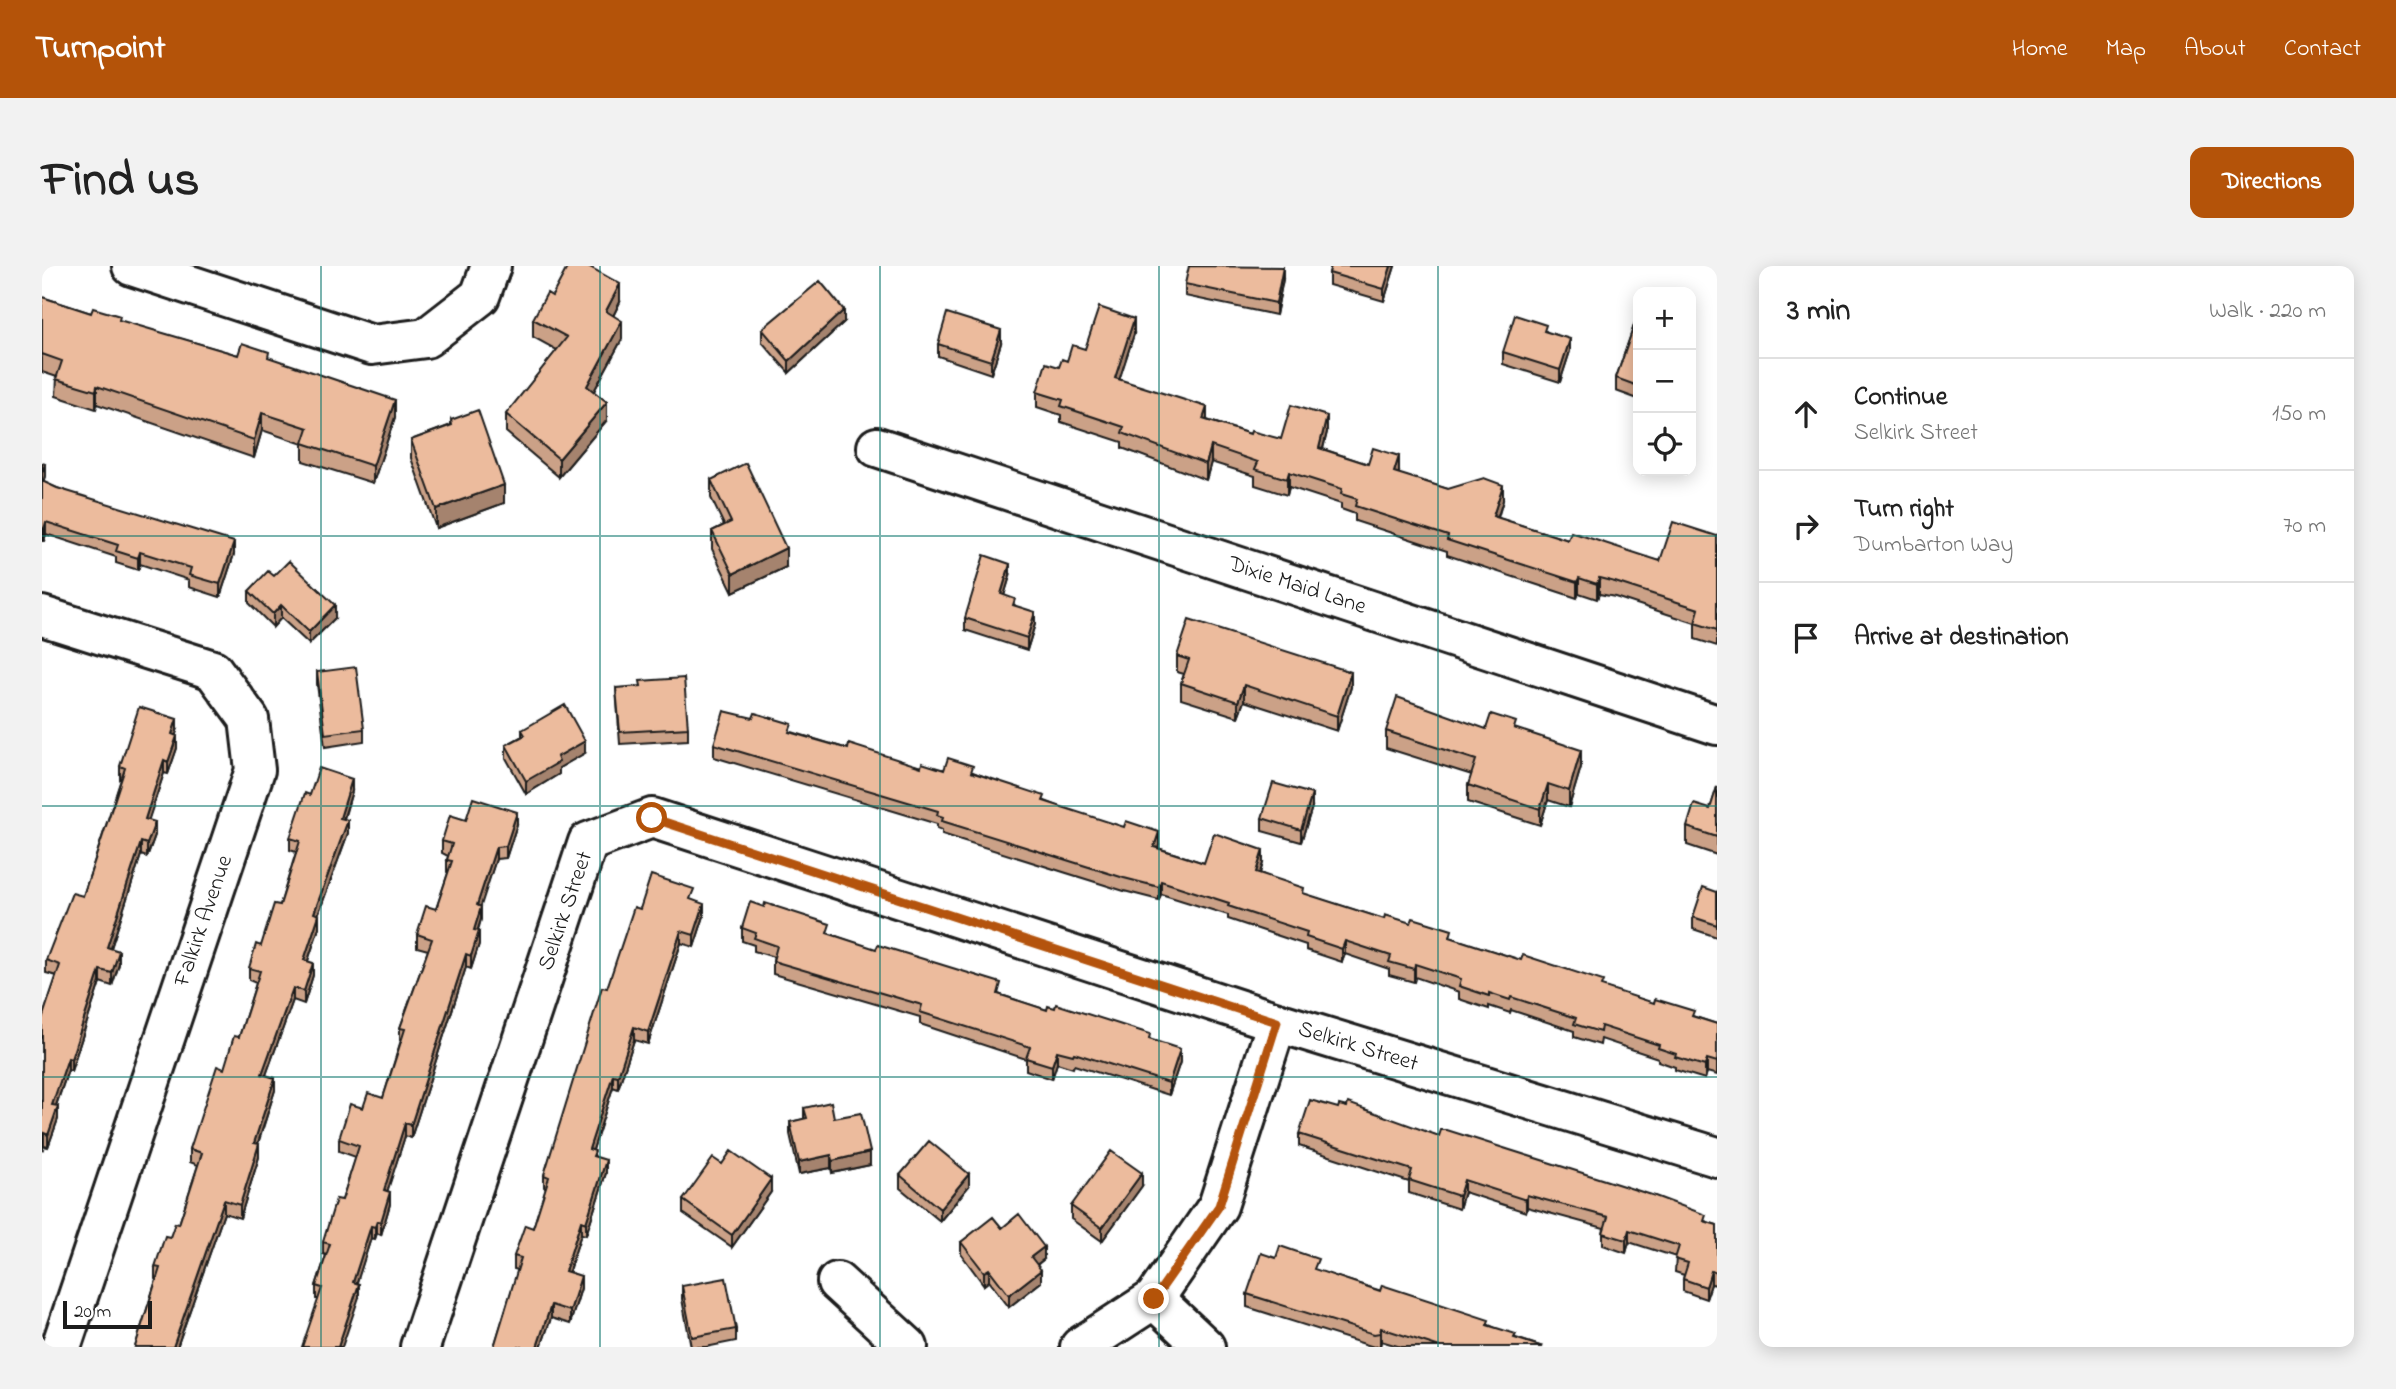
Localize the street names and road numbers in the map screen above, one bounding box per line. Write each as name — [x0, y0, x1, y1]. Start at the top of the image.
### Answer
street label: Dixie Maid Lane — [1223, 548, 1371, 624]
street label: Selkirk Street — [530, 847, 602, 975]
street label: Falkirk Avenue — [166, 850, 242, 992]
street label: Selkirk Street — [1294, 1013, 1422, 1081]

